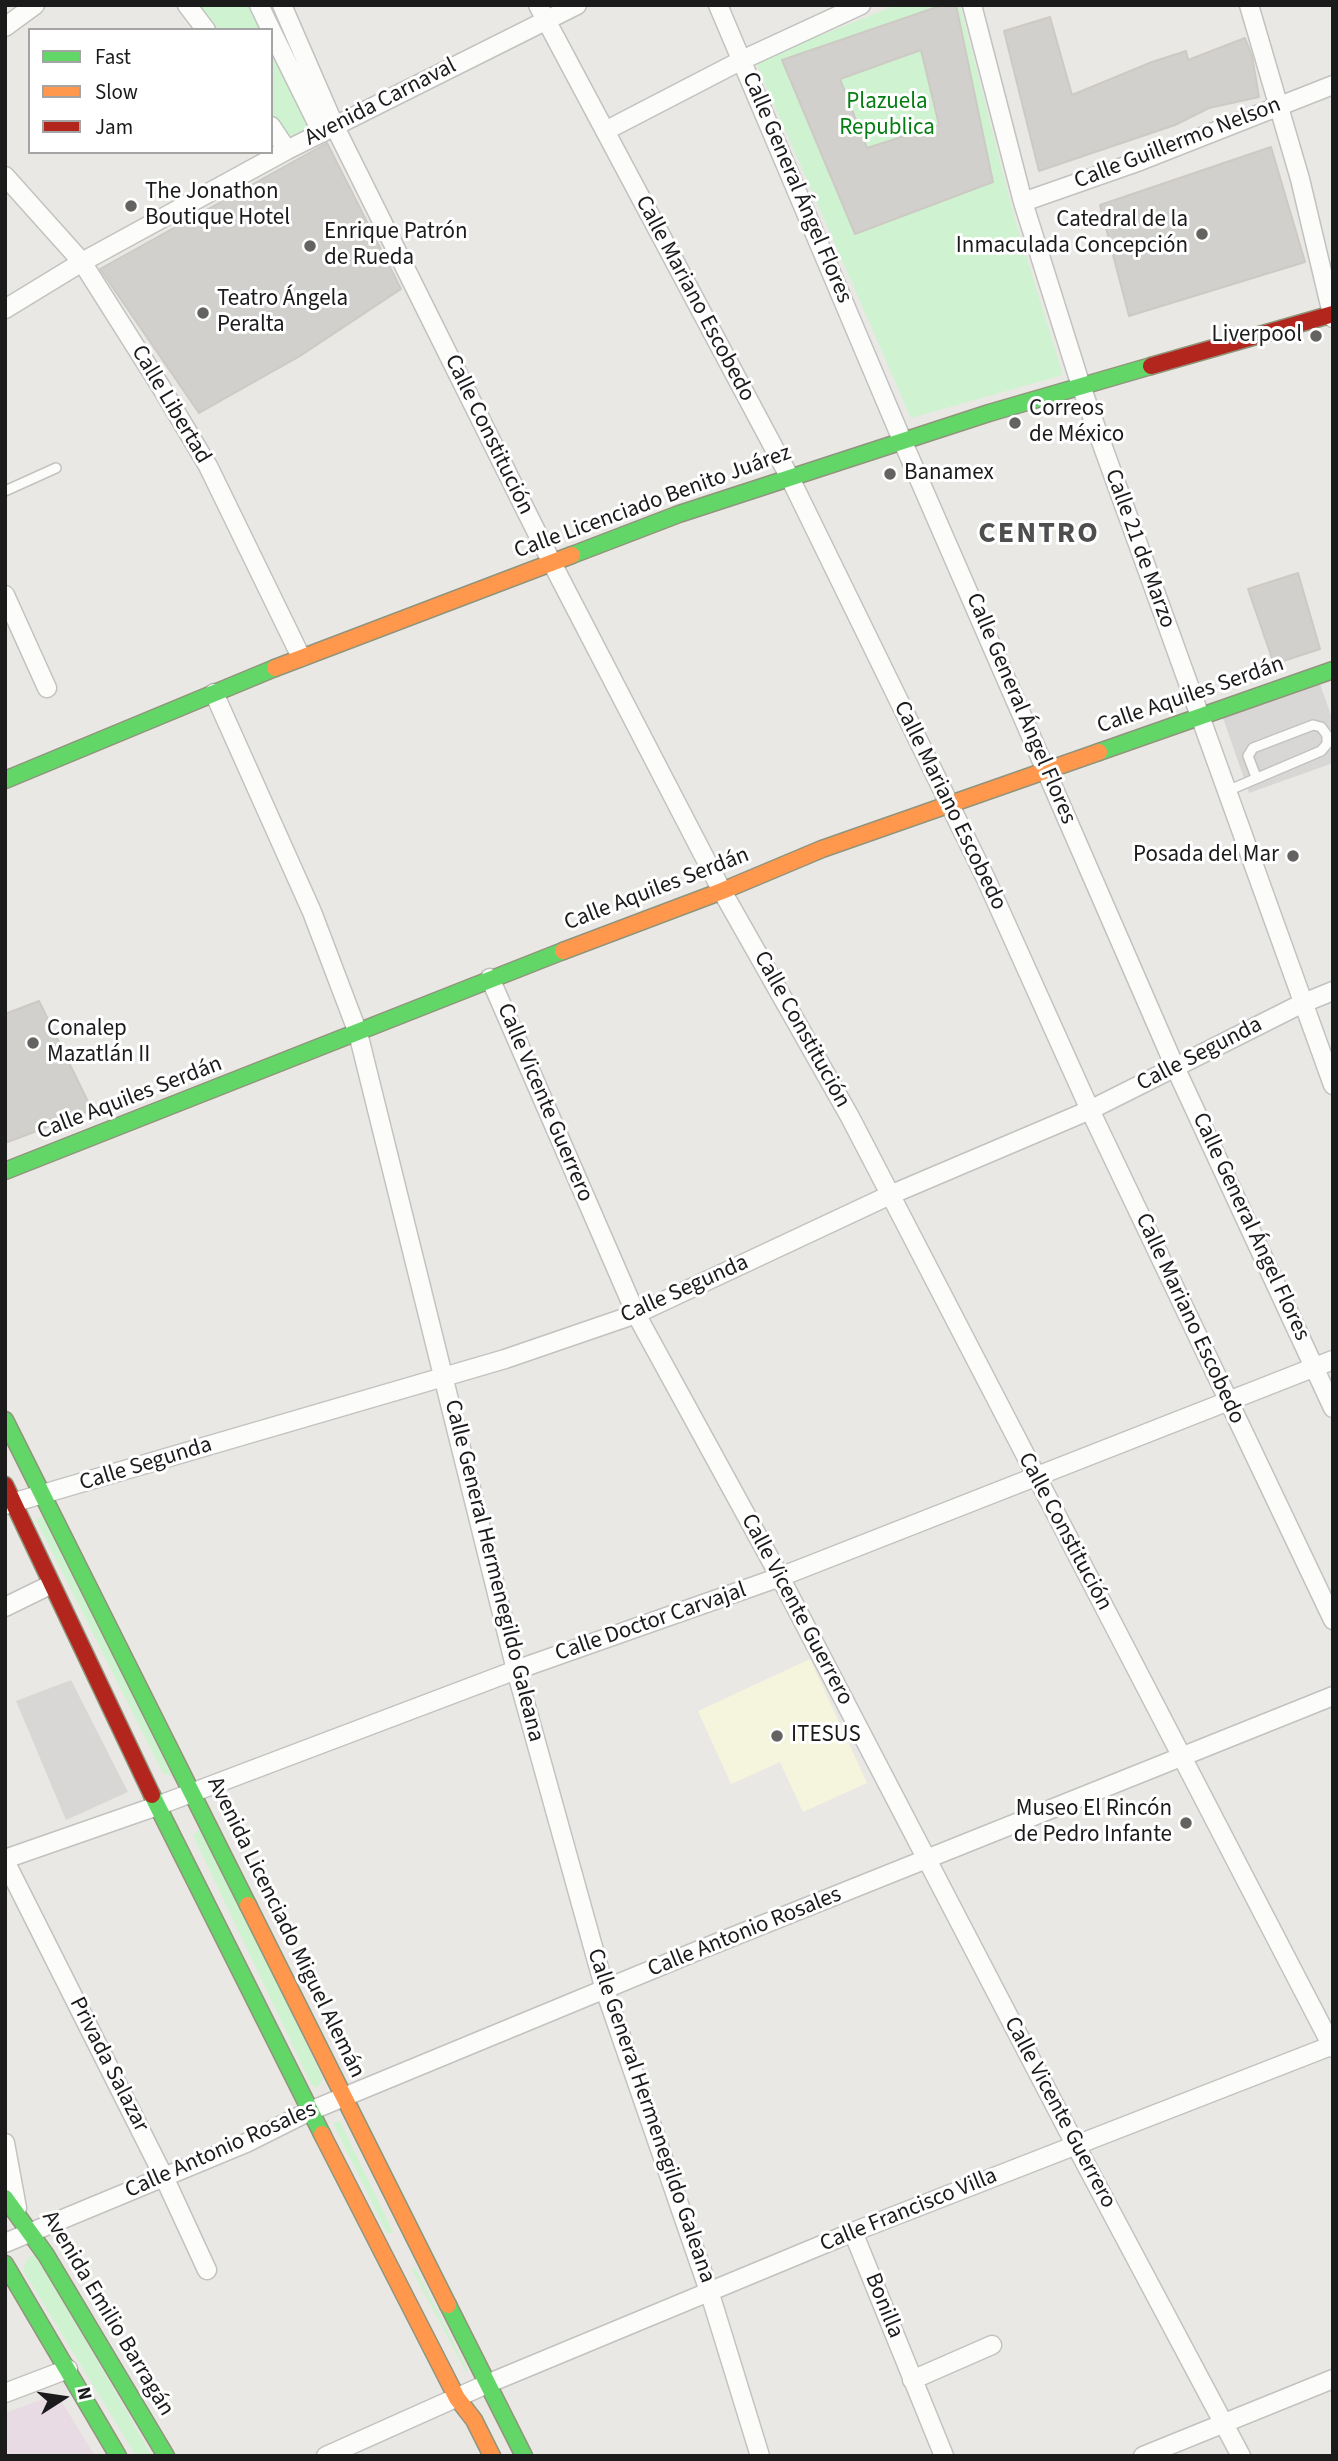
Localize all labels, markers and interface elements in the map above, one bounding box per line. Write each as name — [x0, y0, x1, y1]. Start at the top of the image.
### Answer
legend — [28, 28, 273, 154]
text: Fast — [95, 42, 131, 72]
street label: Avenida Carnaval — [301, 53, 461, 153]
street label: Calle General Ángel Flores — [735, 68, 857, 308]
text: Slow — [95, 77, 138, 107]
park label: Plazuela Republica — [839, 89, 935, 143]
street label: Calle Guillermo Nelson — [1071, 92, 1285, 196]
text: Jam — [95, 112, 133, 142]
place label: The Jonathon Boutique Hotel — [145, 179, 290, 233]
street label: Calle Mariano Escobedo — [628, 191, 760, 407]
marker: The Jonathon Boutique Hotel — [123, 198, 139, 214]
place label: Catedral de la Inmaculada Concepción — [956, 207, 1188, 261]
place label: Enrique Patrón de Rueda — [324, 219, 468, 273]
marker: Catedral de la Inmaculada Concepción — [1194, 226, 1210, 242]
marker: Enrique Patrón de Rueda — [302, 238, 318, 254]
place label: Teatro Ángela Peralta — [217, 286, 348, 340]
marker: Teatro Ángela Peralta — [195, 305, 211, 321]
place label: Liverpool — [1212, 322, 1302, 350]
marker: Liverpool — [1308, 328, 1324, 344]
street label: Calle Libertad — [124, 341, 216, 469]
street label: Calle Constitución — [437, 350, 539, 520]
place label: Correos de México — [1029, 396, 1124, 450]
marker: Correos de México — [1007, 415, 1023, 431]
street label: Calle Licenciado Benito Juárez — [511, 440, 795, 566]
place label: Banamex — [904, 460, 994, 488]
marker: Banamex — [882, 466, 898, 482]
street label: Calle 21 de Marzo — [1097, 466, 1181, 632]
district label: CENTRO — [979, 517, 1099, 553]
street label: Calle General Ángel Flores — [959, 589, 1081, 829]
street label: Calle Aquiles Serdán — [1094, 651, 1288, 741]
street label: Calle Mariano Escobedo — [886, 697, 1012, 915]
street label: Calle Aquiles Serdán — [561, 842, 753, 938]
place label: Posada del Mar — [1133, 842, 1279, 870]
marker: Posada del Mar — [1285, 848, 1301, 864]
street label: Calle Constitución — [747, 947, 855, 1113]
street label: Calle Vicente Guerrero — [490, 1000, 598, 1206]
street label: Calle Segunda — [1133, 1012, 1267, 1098]
place label: Conalep Mazatlán II — [47, 1016, 150, 1070]
marker: Conalep Mazatlán II — [25, 1035, 41, 1051]
street label: Calle Aquiles Serdán — [34, 1051, 226, 1147]
street label: Calle General Ángel Flores — [1185, 1109, 1315, 1345]
street label: Calle Mariano Escobedo — [1128, 1209, 1250, 1429]
street label: Calle Segunda — [617, 1250, 753, 1330]
street label: Calle General Hermenegildo Galeana — [437, 1397, 549, 1745]
street label: Calle Segunda — [76, 1432, 216, 1498]
street label: Calle Constitución — [1011, 1448, 1117, 1616]
street label: Calle Vicente Guerrero — [734, 1510, 858, 1710]
street label: Calle Doctor Carvajal — [552, 1577, 750, 1669]
place label: ITESUS — [791, 1722, 861, 1750]
marker: ITESUS — [769, 1728, 785, 1744]
street label: Avenida Licenciado Miguel Alemán — [200, 1773, 370, 2083]
place label: Museo El Rincón de Pedro Infante — [1014, 1796, 1172, 1850]
marker: Museo El Rincón de Pedro Infante — [1178, 1815, 1194, 1831]
street label: Calle Antonio Rosales — [644, 1882, 846, 1984]
street label: Calle General Hermenegildo Galeana — [580, 1945, 720, 2287]
street label: Privada Salazar — [62, 1993, 154, 2137]
street label: Calle Vicente Guerrero — [997, 2013, 1121, 2213]
street label: Calle Antonio Rosales — [121, 2096, 321, 2206]
street label: Calle Francisco Villa — [816, 2163, 1002, 2259]
street label: Avenida Emilio Barragán — [35, 2206, 179, 2422]
street label: Bonilla — [858, 2270, 908, 2342]
north arrow — [28, 2363, 98, 2433]
text: N — [70, 2385, 99, 2403]

